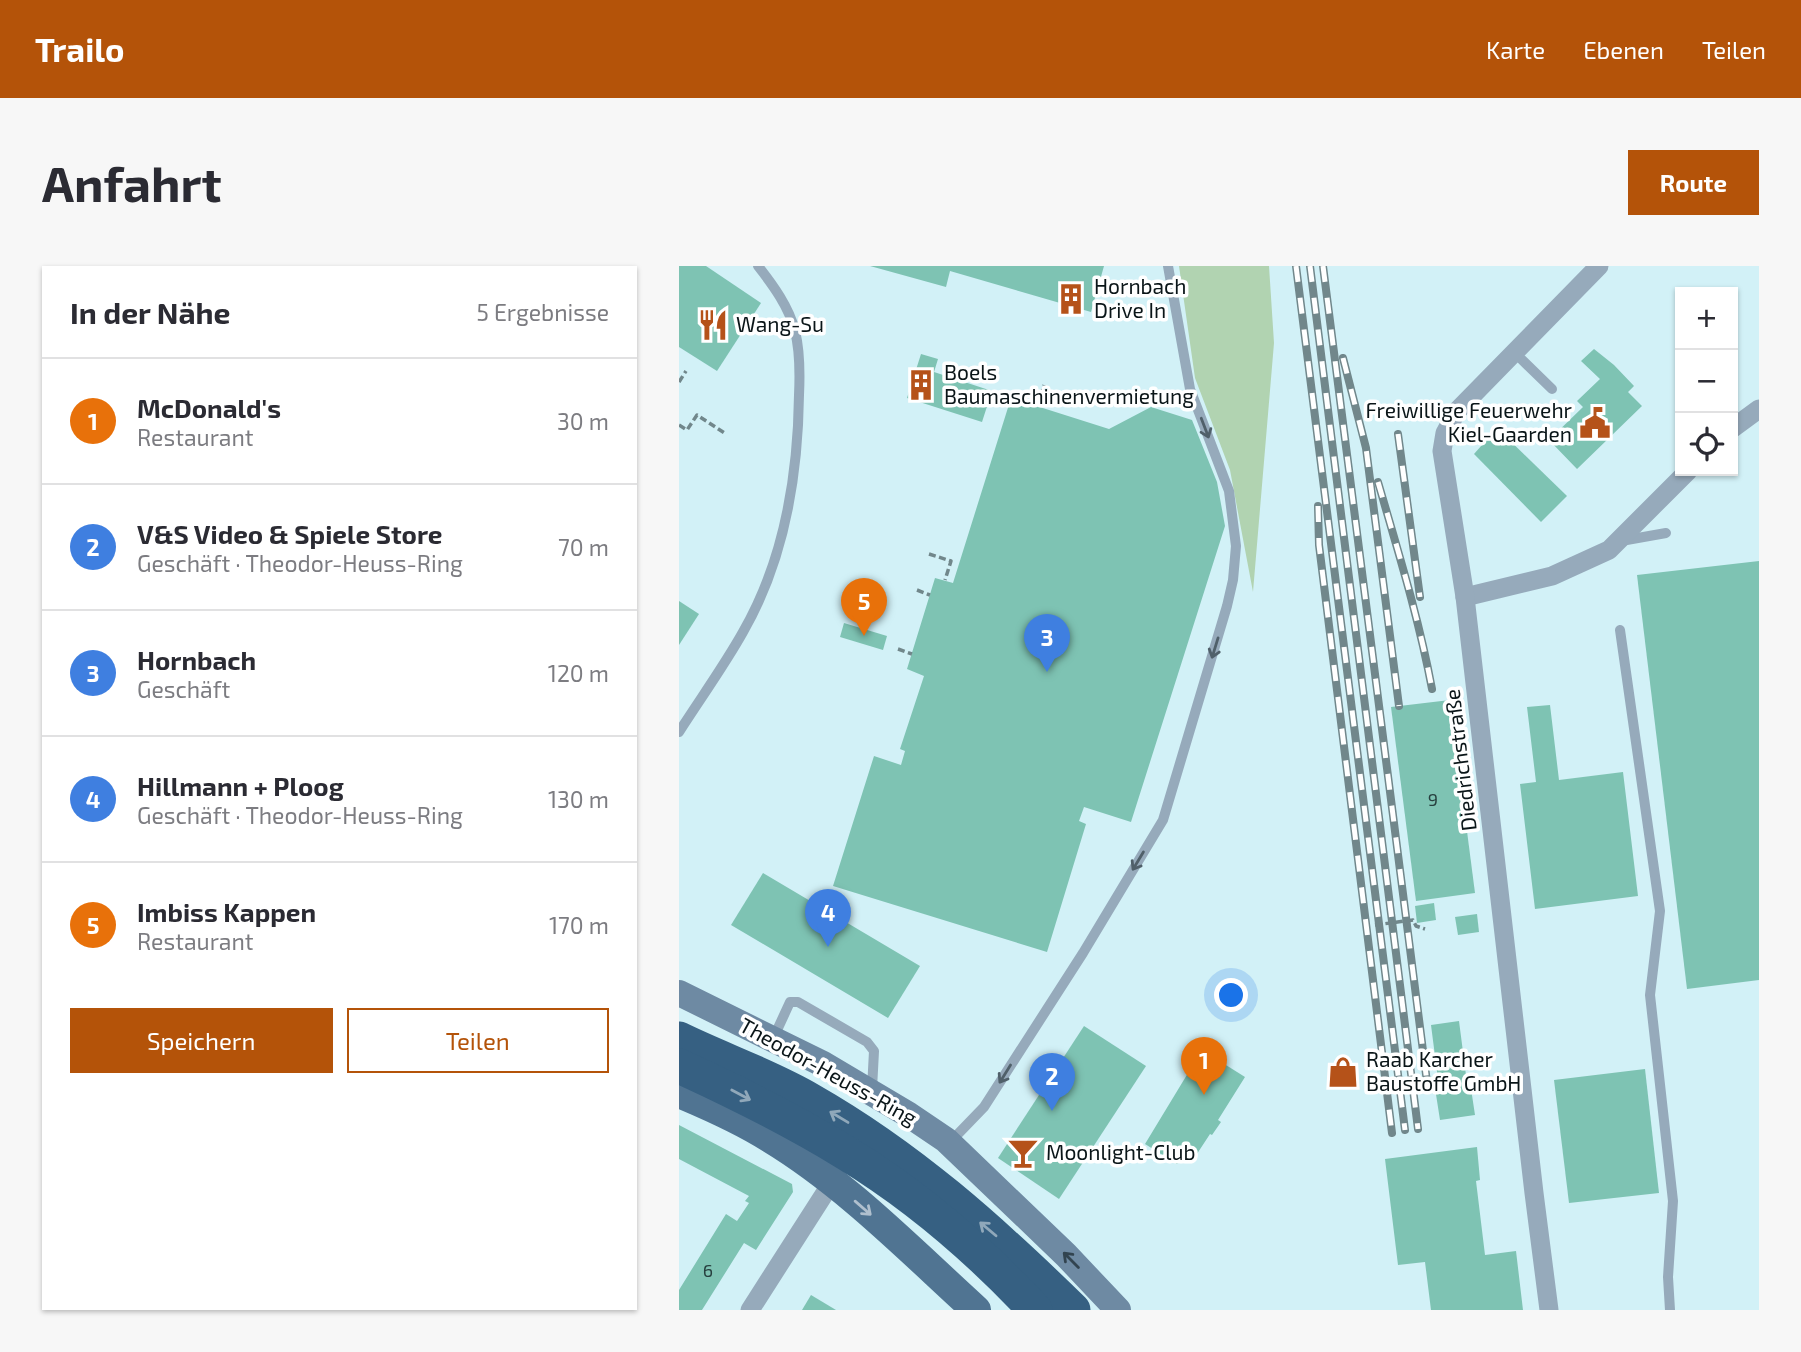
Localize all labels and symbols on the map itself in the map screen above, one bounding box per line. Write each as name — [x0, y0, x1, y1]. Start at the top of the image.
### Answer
place label: Hornbach Drive In — [1094, 273, 1187, 322]
building icon: Hornbach Drive In — [1054, 282, 1088, 316]
restaurant icon: Wang-Su — [696, 308, 730, 342]
place label: Wang-Su — [736, 311, 824, 336]
place label: Boels Baumaschinenvermietung — [944, 359, 1194, 408]
building icon: Boels Baumaschinenvermietung — [904, 368, 938, 402]
place label: Freiwillige Feuerwehr Kiel-Gaarden — [1366, 397, 1573, 446]
public building icon: Freiwillige Feuerwehr Kiel-Gaarden — [1578, 406, 1612, 440]
one-way arrow — [1199, 416, 1212, 438]
pin: 5 — [841, 578, 887, 636]
pin: 3 — [1024, 614, 1070, 672]
one-way arrow — [1207, 636, 1220, 658]
street label: Diedrichstraße — [1438, 688, 1481, 832]
house number: 9 — [1428, 788, 1438, 810]
one-way arrow — [1131, 850, 1145, 870]
pin: 4 — [805, 889, 851, 947]
your location — [1214, 978, 1248, 1012]
street label: Theodor-Heuss-Ring — [736, 1012, 922, 1130]
pin: 1 — [1181, 1037, 1227, 1095]
place label: Raab Karcher Baustoffe GmbH — [1366, 1046, 1521, 1095]
pin: 2 — [1029, 1053, 1075, 1111]
shop icon: Raab Karcher Baustoffe GmbH — [1326, 1055, 1360, 1089]
one-way arrow — [998, 1064, 1012, 1084]
one-way arrow — [730, 1089, 751, 1103]
one-way arrow — [830, 1110, 850, 1124]
bar icon: Moonlight-Club — [1006, 1136, 1040, 1170]
place label: Moonlight-Club — [1046, 1139, 1195, 1164]
one-way arrow — [853, 1200, 871, 1216]
one-way arrow — [980, 1221, 998, 1237]
one-way arrow — [1062, 1252, 1079, 1269]
house number: 6 — [703, 1259, 713, 1281]

